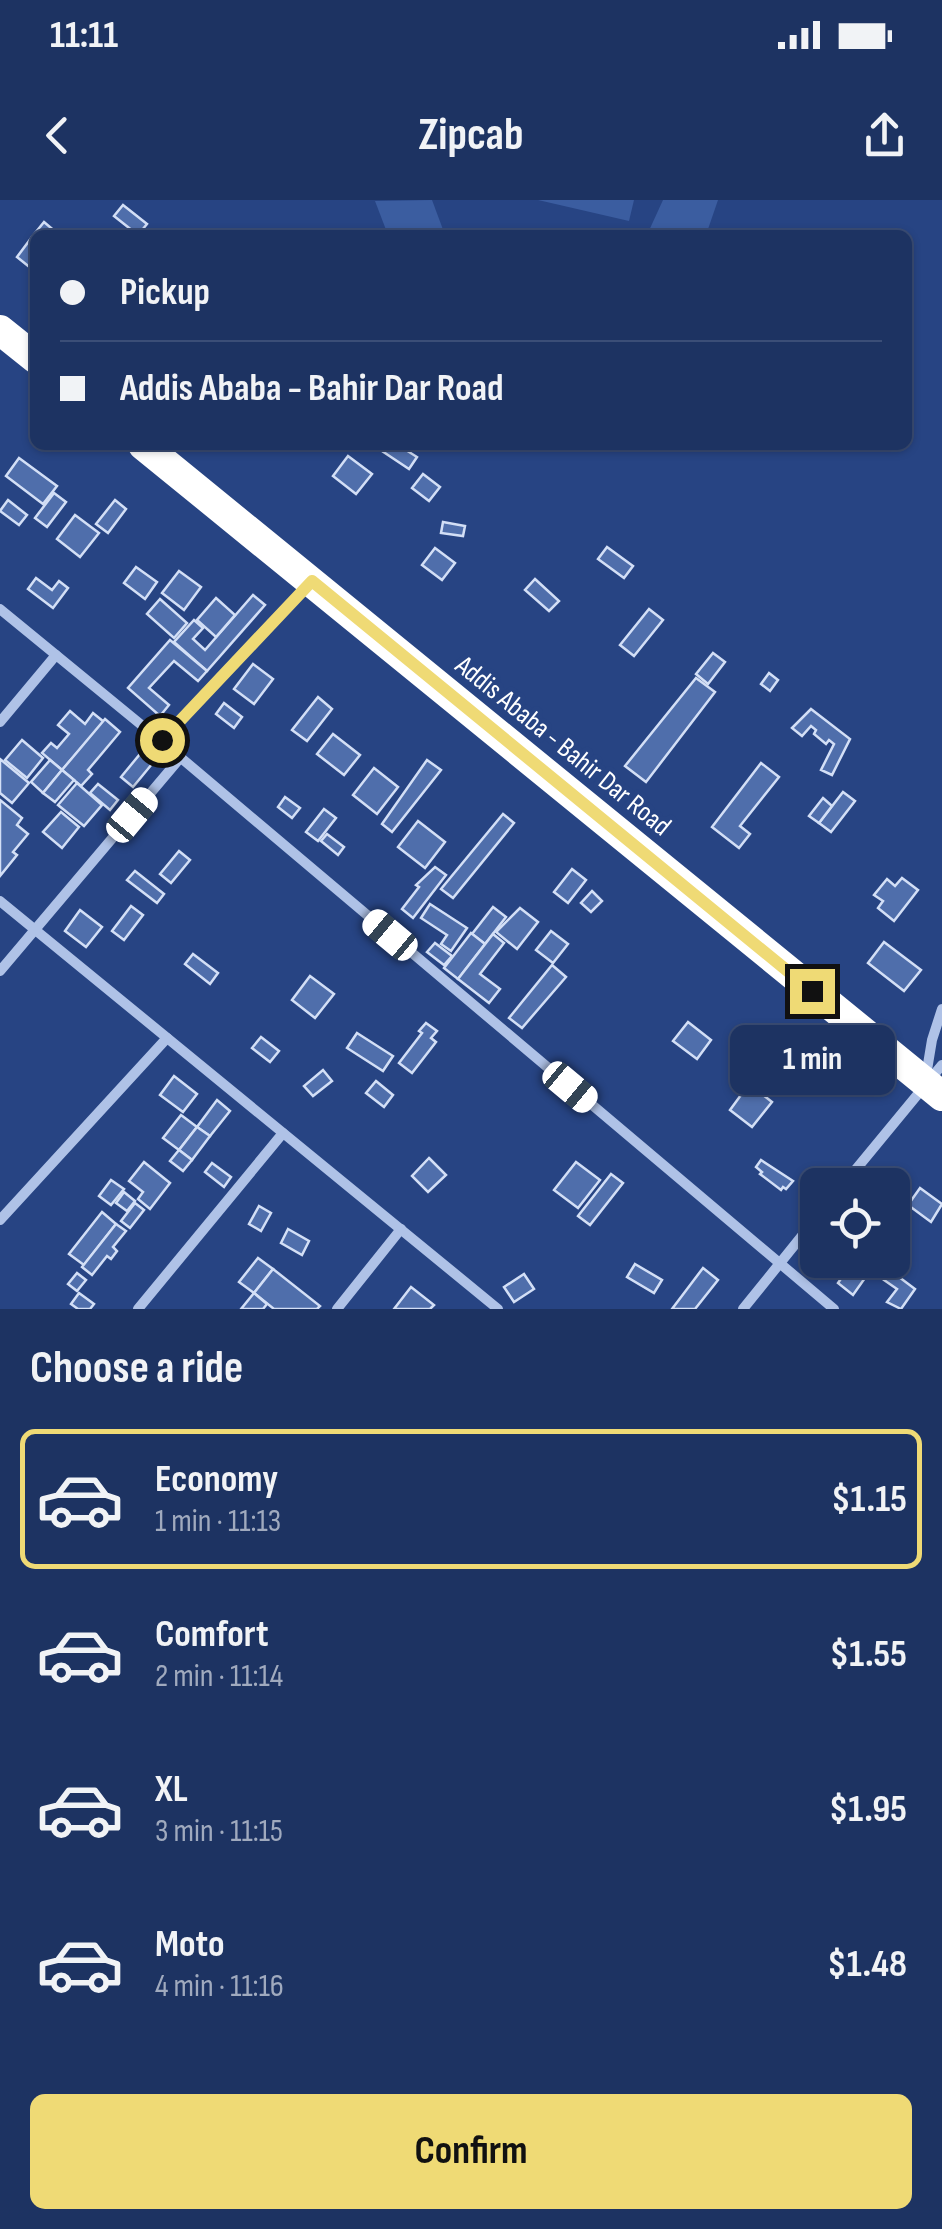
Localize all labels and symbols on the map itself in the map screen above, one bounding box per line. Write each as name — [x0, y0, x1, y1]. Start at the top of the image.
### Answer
street label: Addis Ababa - Bahir Dar Road — [448, 648, 677, 843]
route start — [140, 718, 185, 763]
car — [101, 782, 163, 848]
car — [357, 904, 423, 966]
route end — [790, 969, 835, 1014]
callout: 1 min — [730, 1026, 894, 1096]
car — [537, 1056, 603, 1118]

